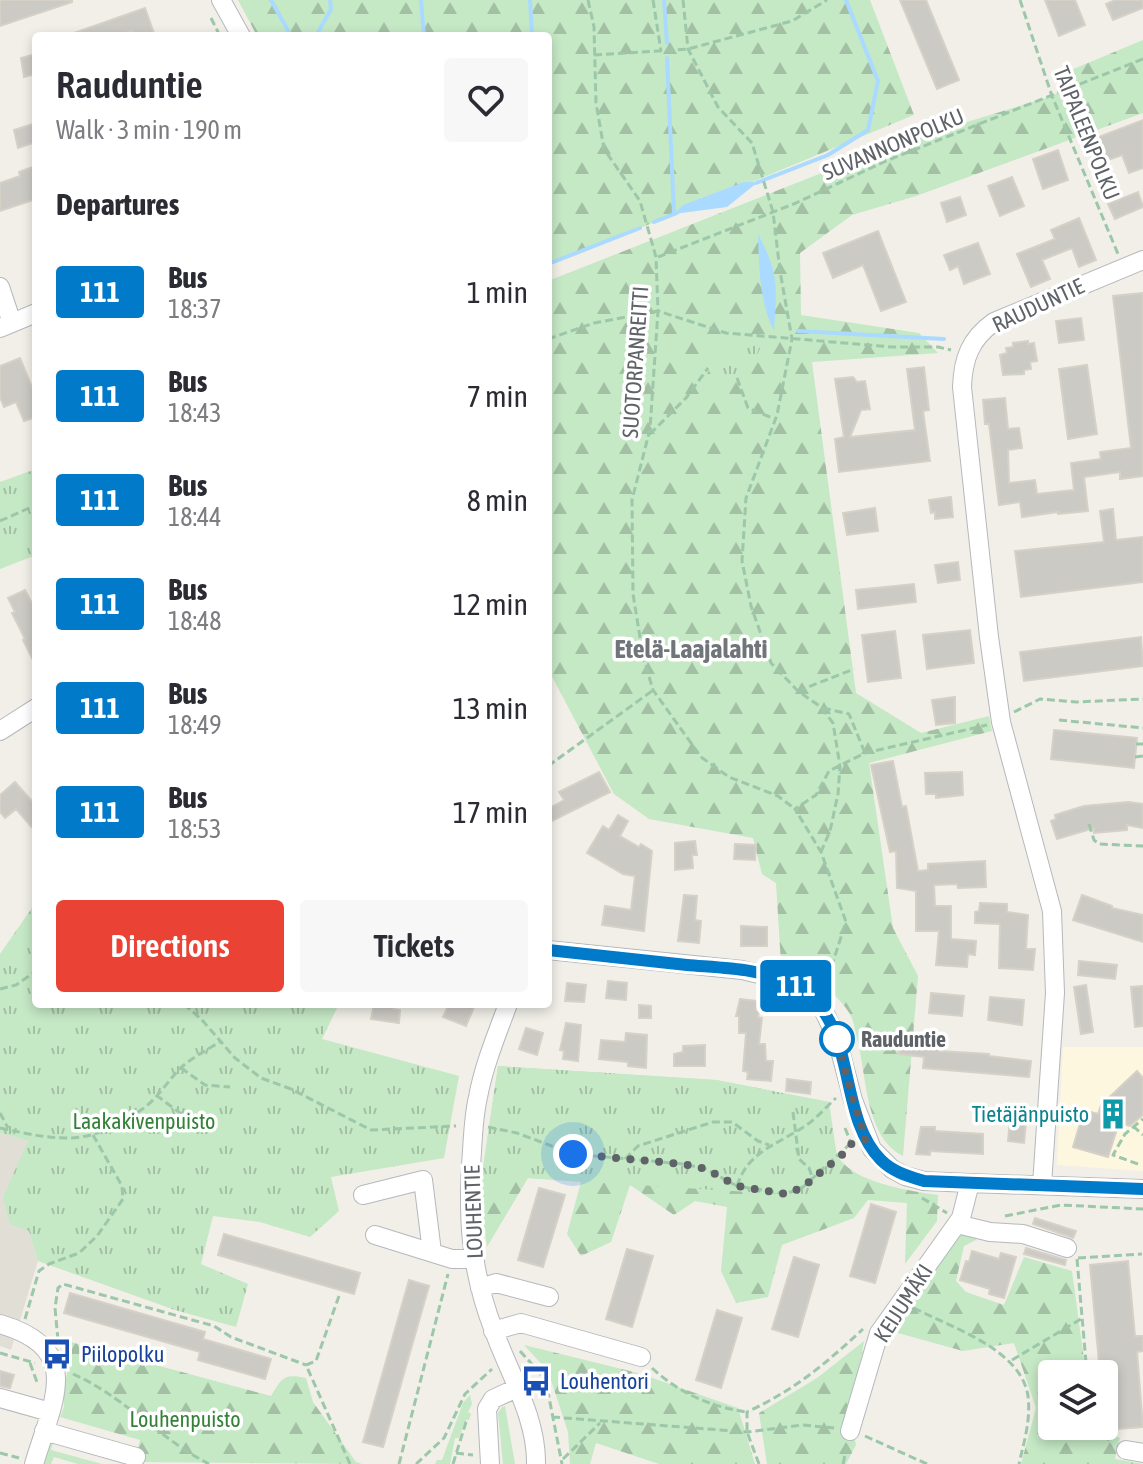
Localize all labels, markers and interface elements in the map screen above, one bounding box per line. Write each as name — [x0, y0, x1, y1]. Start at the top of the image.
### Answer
button: heart — [444, 58, 528, 142]
street label: TAIPALEENPOLKU — [1048, 62, 1126, 204]
text: Rauduntie — [56, 63, 203, 106]
street label: SUVANNONPOLKU — [818, 103, 968, 185]
text: Walk · 3 min · 190 m — [56, 115, 242, 145]
text: Departures — [56, 187, 179, 221]
text: Bus — [168, 260, 207, 294]
street label: RAUDUNTIE — [988, 272, 1088, 337]
text: 1 min — [467, 275, 528, 309]
text: 111 — [80, 276, 120, 308]
street label: SUOTORPANREITTI — [617, 285, 653, 439]
text: 18:37 — [168, 294, 222, 324]
text: Bus — [168, 364, 207, 398]
text: 7 min — [467, 379, 528, 413]
text: 111 — [80, 380, 120, 412]
text: 18:43 — [168, 398, 222, 428]
text: Bus — [168, 468, 207, 502]
text: 8 min — [467, 483, 528, 517]
text: 111 — [80, 484, 120, 516]
text: 18:44 — [168, 502, 222, 532]
text: Bus — [168, 572, 207, 606]
text: 12 min — [453, 587, 528, 621]
text: 111 — [80, 588, 120, 620]
text: 18:48 — [168, 606, 222, 636]
district label: Etelä-Laajalahti — [615, 634, 767, 664]
text: Bus — [168, 676, 207, 710]
text: 13 min — [453, 691, 528, 725]
text: 111 — [80, 692, 120, 724]
text: 18:49 — [168, 710, 222, 740]
text: Bus — [168, 780, 207, 814]
text: 17 min — [453, 795, 528, 829]
text: 111 — [80, 796, 120, 828]
text: 18:53 — [168, 814, 222, 844]
button: Directions — [56, 900, 284, 992]
button: Tickets — [300, 900, 528, 992]
line badge: 111 — [750, 960, 842, 1012]
text: 111 — [776, 970, 816, 1002]
marker: Rauduntie — [820, 1022, 854, 1056]
place label: Rauduntie — [861, 1026, 946, 1052]
building icon: Tietäjänpuisto — [1096, 1097, 1130, 1131]
place label: Tietäjänpuisto — [972, 1101, 1089, 1127]
park label: Laakakivenpuisto — [73, 1108, 215, 1134]
your location — [553, 1134, 593, 1174]
street label: LOUHENTIE — [458, 1164, 488, 1259]
street label: KEIJUMÄKI — [868, 1259, 938, 1347]
bus stop icon: Piilopolku — [40, 1337, 74, 1371]
place label: Piilopolku — [81, 1341, 164, 1367]
map controls — [1038, 1360, 1118, 1440]
button: layers — [1038, 1360, 1118, 1440]
bus stop icon: Louhentori — [519, 1364, 553, 1398]
place label: Louhentori — [560, 1368, 649, 1394]
park label: Louhenpuisto — [129, 1406, 241, 1432]

